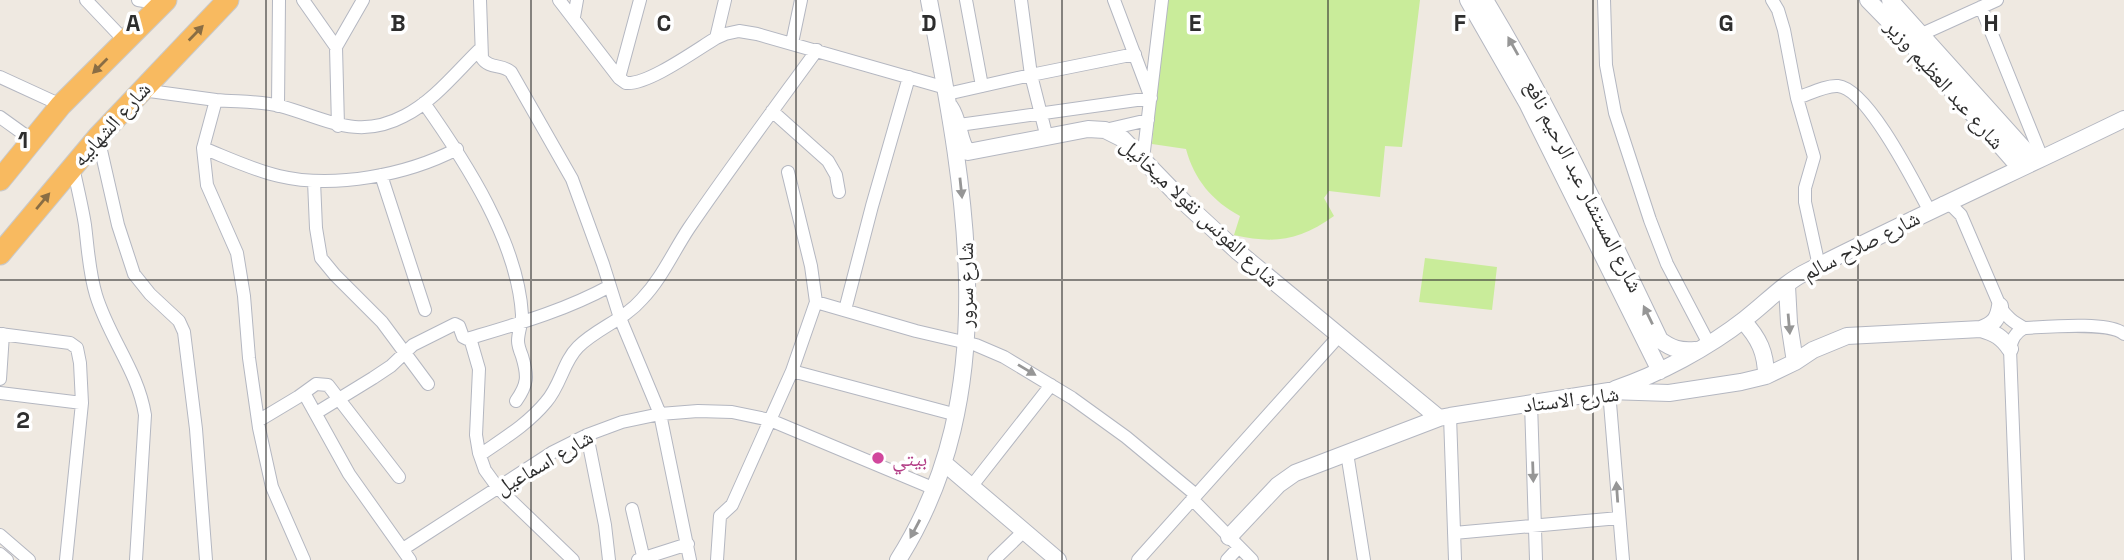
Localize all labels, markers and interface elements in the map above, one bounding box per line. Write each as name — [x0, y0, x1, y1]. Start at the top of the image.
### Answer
text: A — [126, 8, 141, 38]
text: B — [390, 8, 406, 38]
text: C — [657, 8, 671, 38]
text: D — [921, 8, 937, 38]
text: E — [1189, 8, 1201, 38]
text: F — [1454, 8, 1466, 38]
text: G — [1718, 8, 1734, 38]
text: H — [1983, 8, 1999, 38]
street label: شارع عبد العظيم وزير — [1878, 12, 2011, 156]
one-way arrow — [188, 25, 204, 42]
one-way arrow — [1507, 36, 1518, 56]
one-way arrow — [92, 57, 109, 74]
street label: شارع المستشار عبد الرحيم نافع — [1518, 75, 1649, 297]
street label: شارع الشهابيه — [66, 76, 156, 172]
text: 1 — [18, 125, 28, 155]
street label: شارع الفونس نقولا ميخائيل — [1115, 131, 1285, 293]
one-way arrow — [956, 177, 967, 199]
one-way arrow — [36, 193, 51, 211]
street label: شارع صلاح سالم — [1798, 204, 1925, 287]
street label: شارع سرور — [952, 242, 979, 329]
one-way arrow — [1642, 305, 1654, 325]
one-way arrow — [1784, 313, 1795, 335]
one-way arrow — [1017, 364, 1036, 377]
street label: شارع الاستاد — [1521, 380, 1621, 418]
text: 2 — [16, 405, 30, 435]
street label: شارع اسماعيل — [490, 423, 598, 501]
place label: بيتي — [892, 445, 927, 475]
marker: بيتي — [870, 450, 886, 466]
one-way arrow — [1527, 461, 1539, 483]
one-way arrow — [1611, 481, 1622, 503]
one-way arrow — [910, 519, 921, 539]

